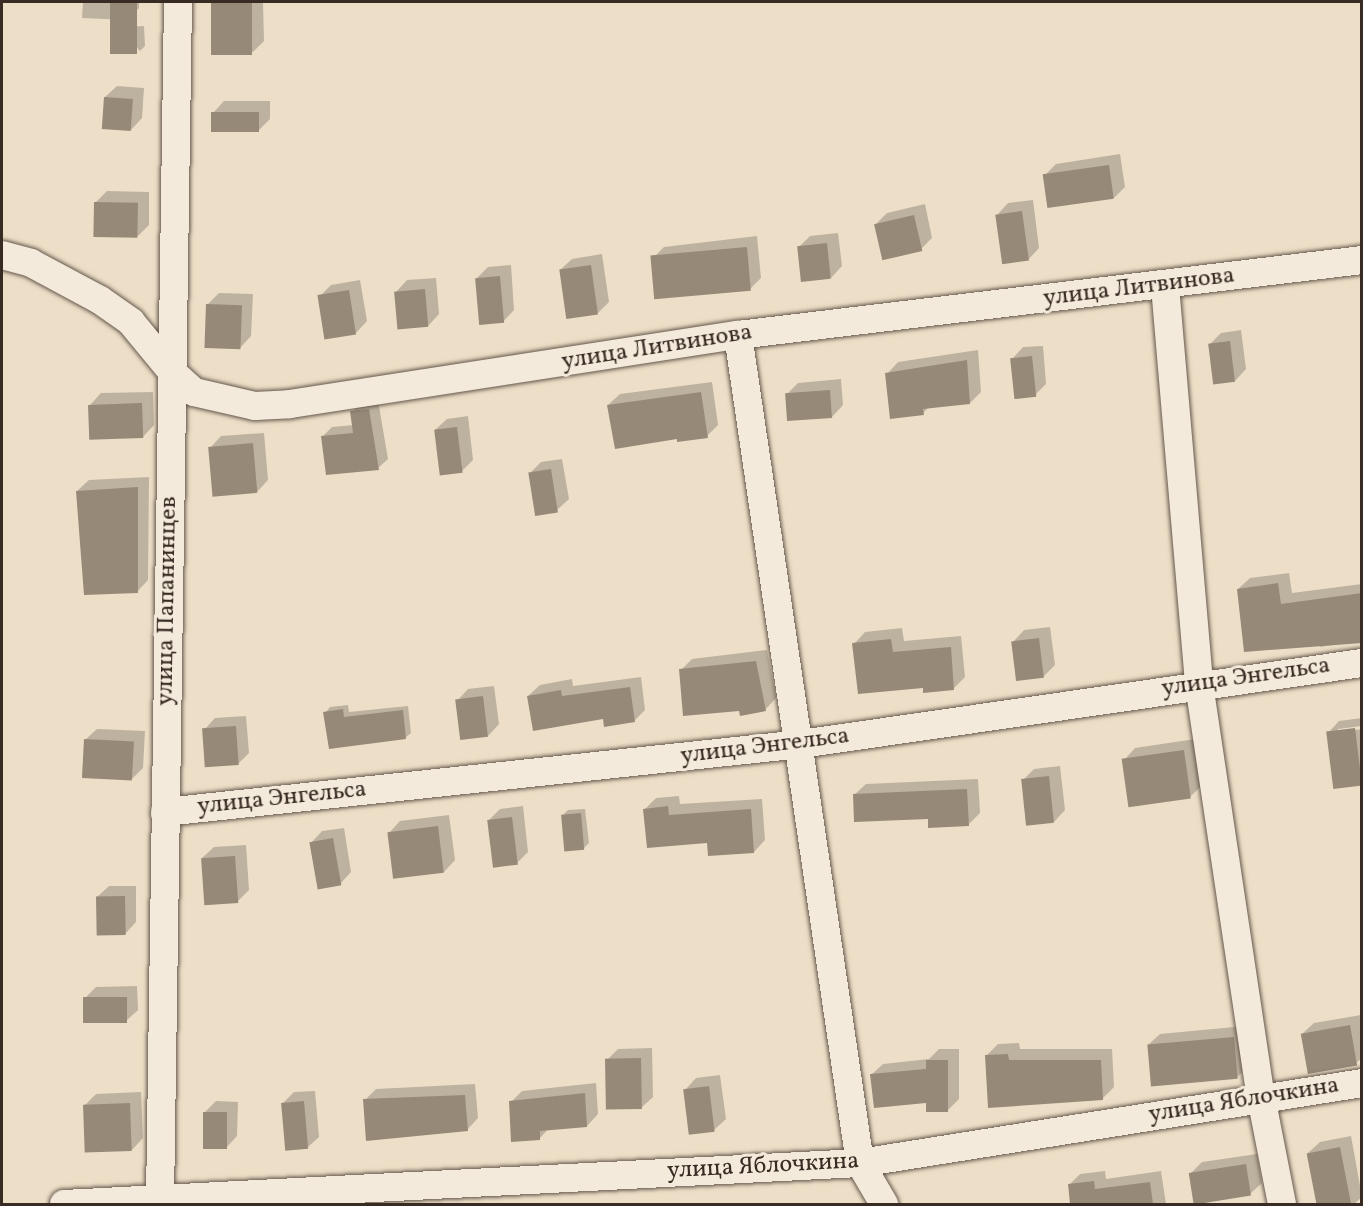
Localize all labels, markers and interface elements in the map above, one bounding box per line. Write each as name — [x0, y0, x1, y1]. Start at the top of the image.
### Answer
street label: улица Литвинова — [1042, 262, 1236, 314]
street label: улица Литвинова — [560, 319, 754, 377]
street label: улица Папанинцев — [152, 496, 184, 706]
street label: улица Энгельса — [1160, 652, 1332, 704]
street label: улица Энгельса — [679, 722, 851, 772]
street label: улица Энгельса — [196, 776, 368, 822]
street label: улица Яблочкина — [1147, 1072, 1341, 1130]
street label: улица Яблочкина — [666, 1148, 860, 1186]

